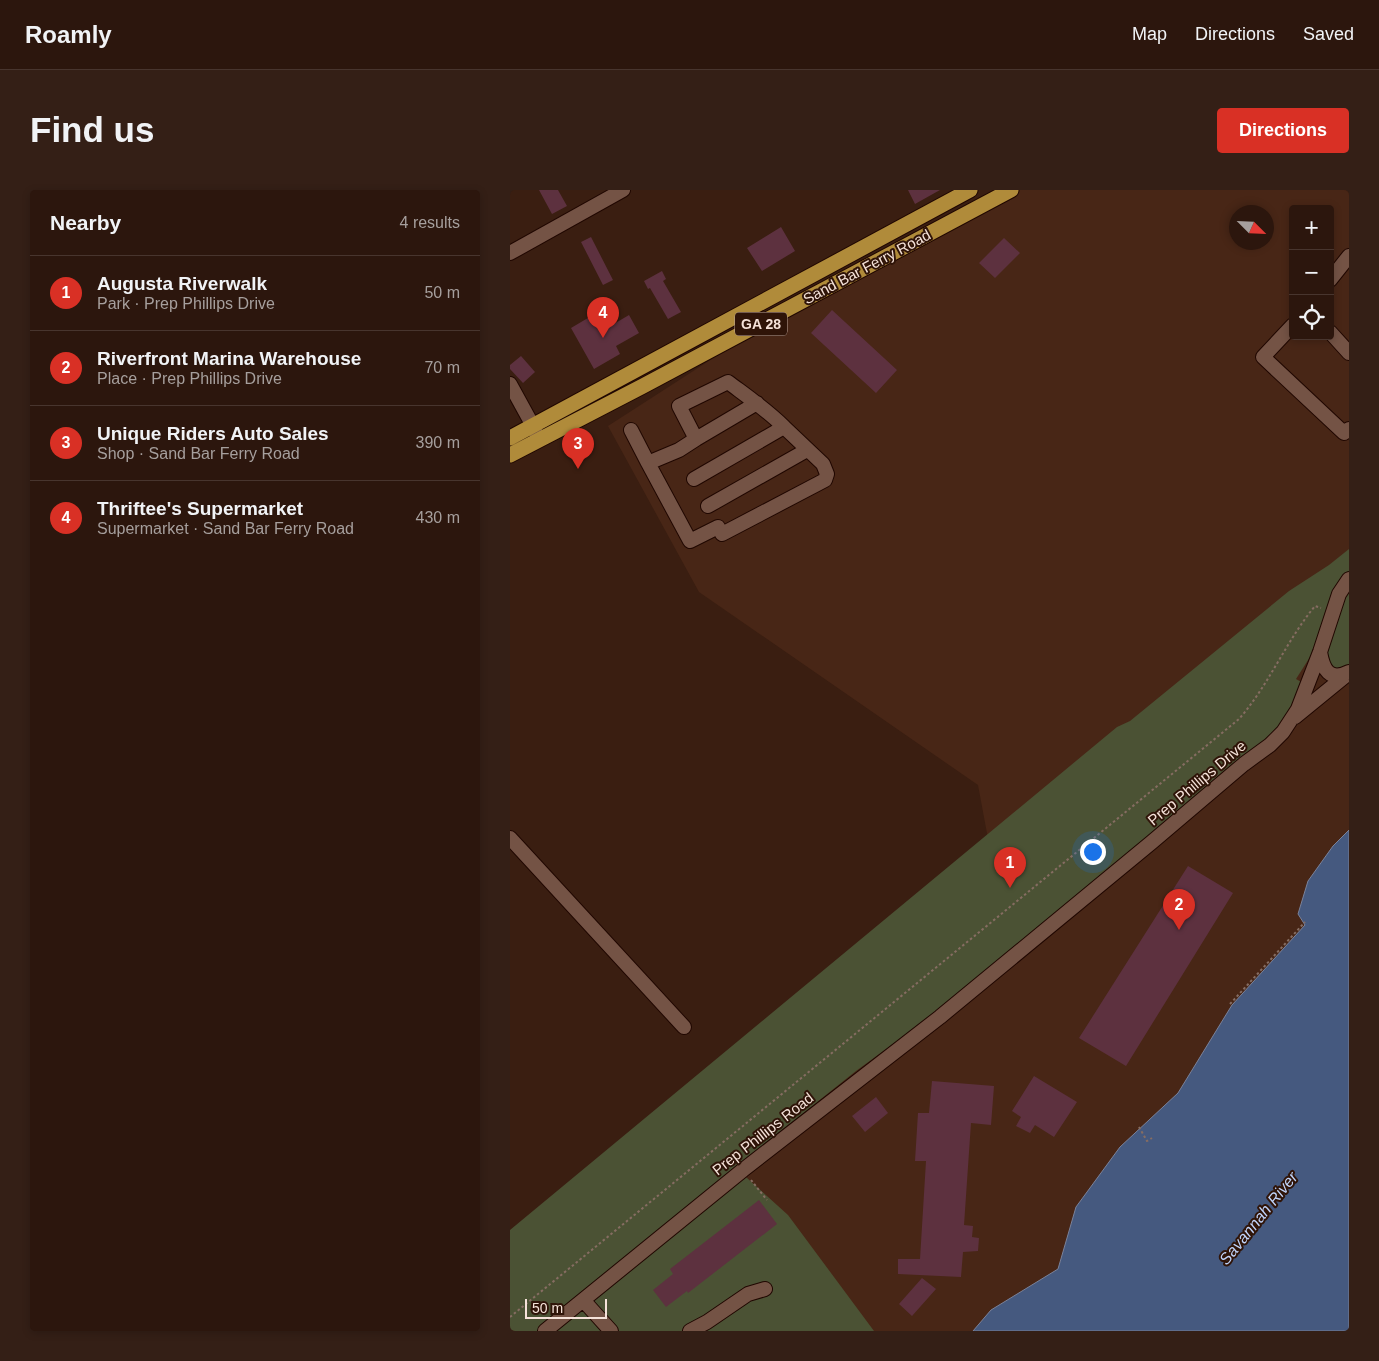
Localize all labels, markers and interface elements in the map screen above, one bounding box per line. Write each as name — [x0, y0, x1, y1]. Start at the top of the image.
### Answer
text: Roamly — [25, 21, 112, 48]
text: Map — [1132, 24, 1167, 44]
text: Directions — [1195, 24, 1275, 44]
text: Saved — [1303, 24, 1354, 44]
button: Directions — [1217, 108, 1349, 153]
text: Find us — [30, 110, 154, 149]
north arrow — [1229, 205, 1274, 250]
map controls — [1289, 205, 1334, 340]
button: + — [1289, 205, 1334, 250]
text: Nearby — [50, 211, 121, 234]
text: 4 results — [400, 214, 460, 231]
street label: Sand Bar Ferry Road — [800, 226, 933, 307]
button: − — [1289, 250, 1334, 295]
text: Augusta Riverwalk — [97, 273, 267, 294]
text: 1 — [62, 284, 70, 301]
text: 50 m — [424, 284, 460, 301]
text: Park · Prep Phillips Drive — [97, 295, 275, 312]
button: locate — [1289, 295, 1334, 340]
pin: 4 — [587, 297, 619, 338]
road number: GA 28 — [735, 312, 787, 336]
text: Riverfront Marina Warehouse — [97, 348, 361, 369]
text: 2 — [62, 359, 70, 376]
text: 70 m — [424, 359, 460, 376]
text: Place · Prep Phillips Drive — [97, 370, 282, 387]
text: Unique Riders Auto Sales — [97, 423, 329, 444]
pin: 3 — [562, 428, 594, 469]
text: 3 — [62, 434, 70, 451]
text: 390 m — [416, 434, 460, 451]
text: Shop · Sand Bar Ferry Road — [97, 445, 300, 462]
text: Thriftee's Supermarket — [97, 498, 303, 519]
text: 4 — [62, 509, 70, 526]
text: 430 m — [416, 509, 460, 526]
text: Supermarket · Sand Bar Ferry Road — [97, 520, 354, 537]
street label: Prep Phillips Drive — [1144, 737, 1249, 829]
your location — [1080, 839, 1106, 865]
pin: 1 — [994, 847, 1026, 888]
pin: 2 — [1163, 889, 1195, 930]
street label: Prep Phillips Road — [709, 1089, 817, 1178]
water label: Savannah River — [1216, 1168, 1301, 1268]
scale bar — [525, 1296, 608, 1319]
text: 50 m — [532, 1300, 563, 1316]

